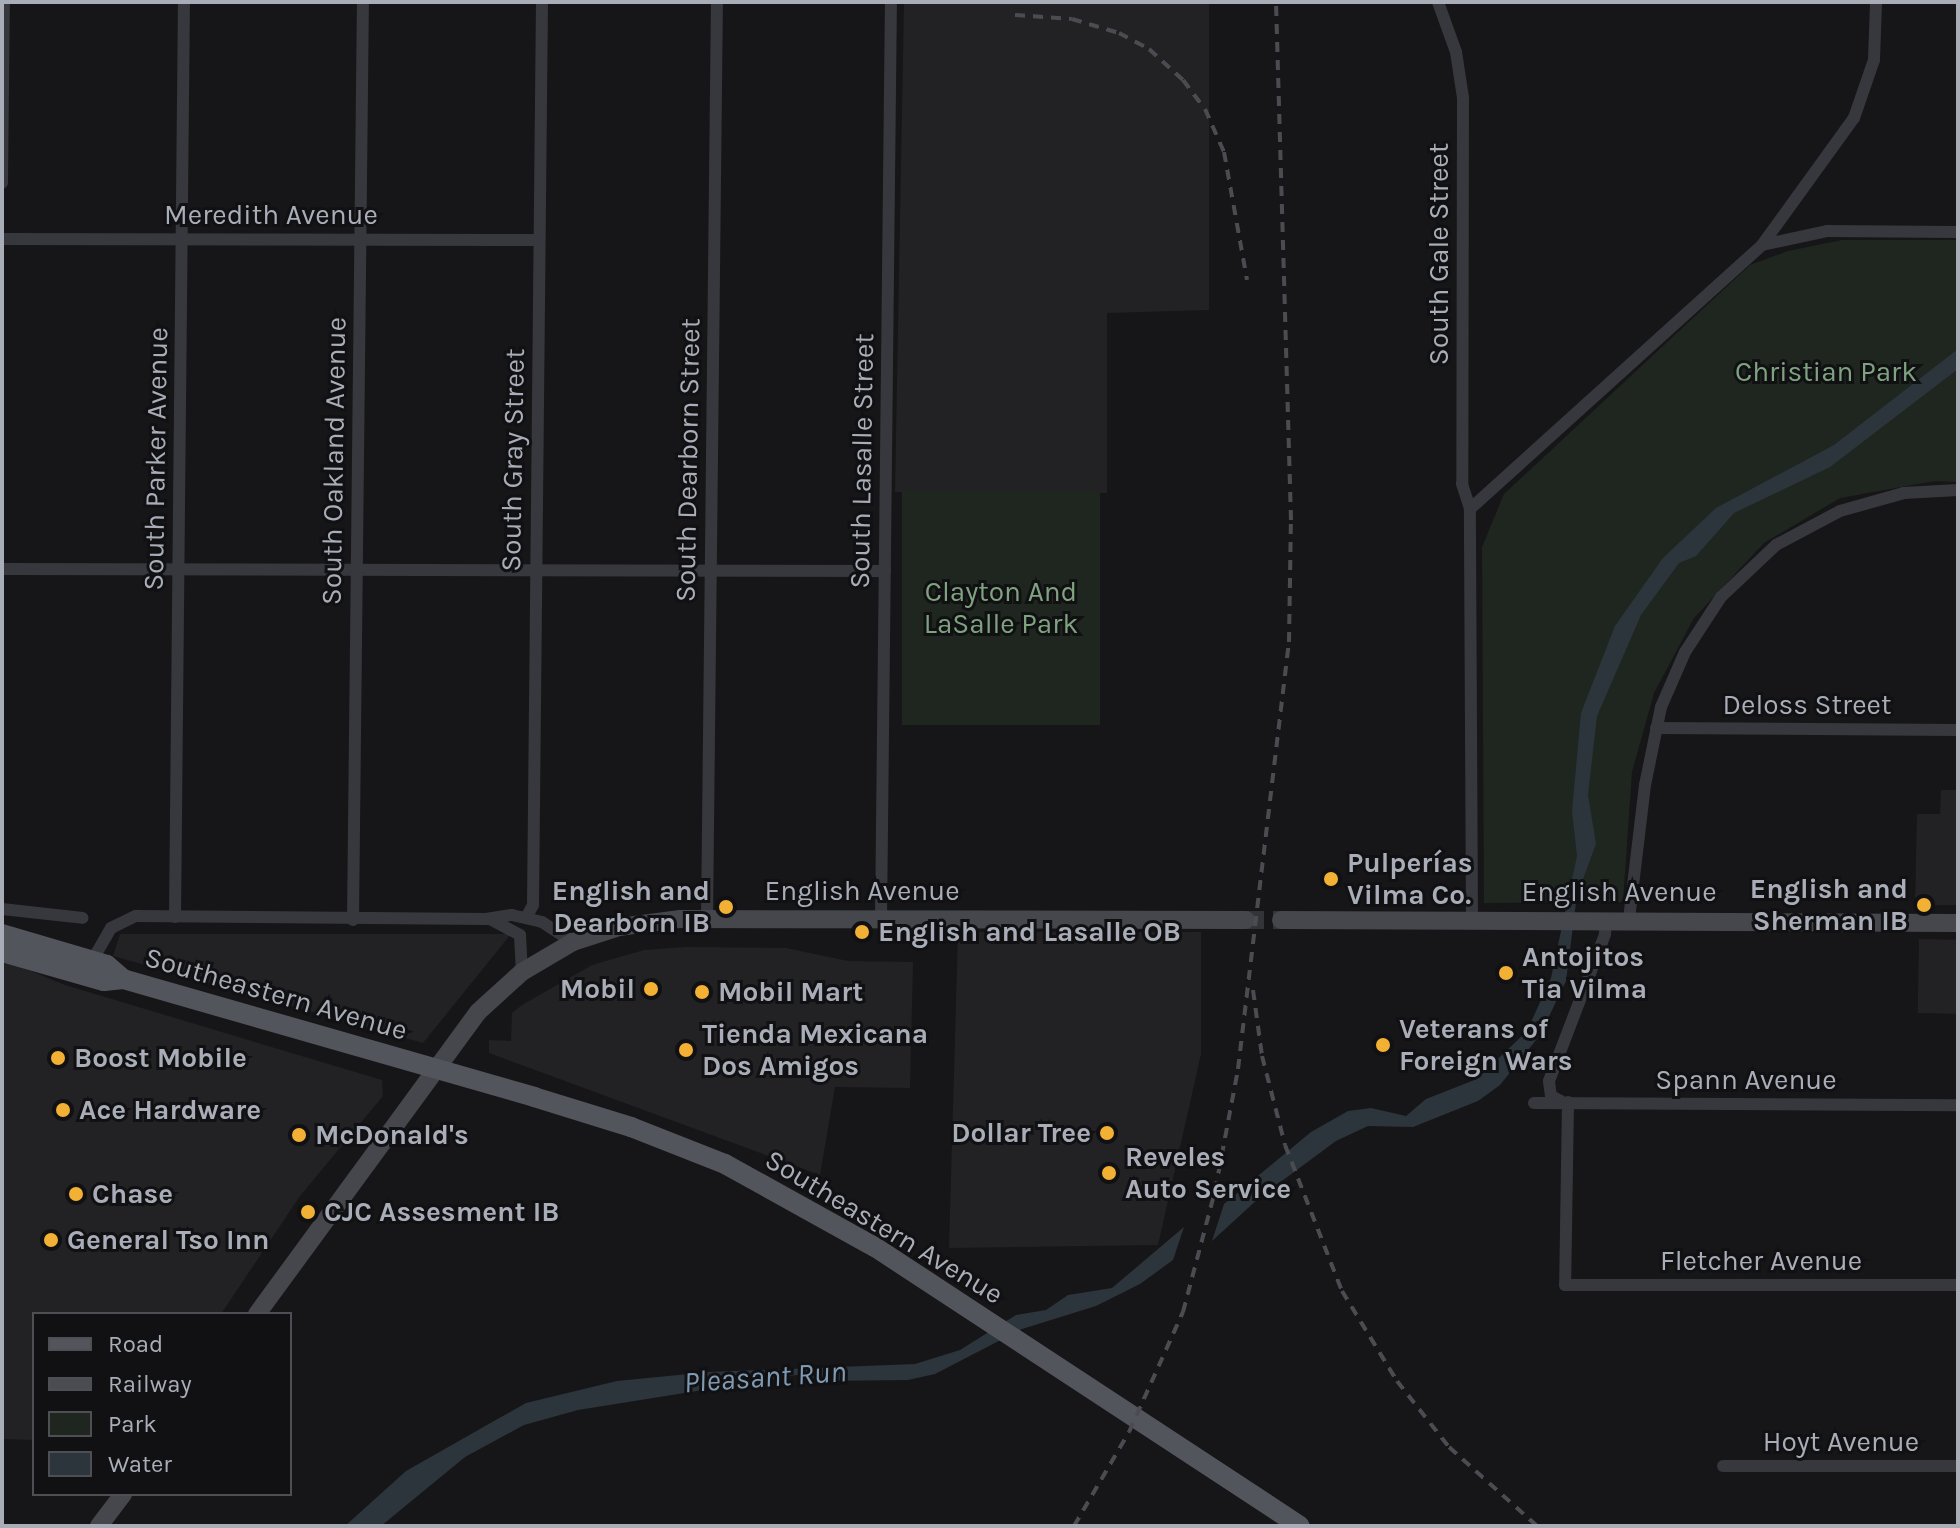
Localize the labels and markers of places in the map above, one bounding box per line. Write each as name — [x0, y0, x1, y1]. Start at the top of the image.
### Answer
place label: Pulperías Vilma Co. — [1347, 846, 1473, 912]
marker: Pulperías Vilma Co. — [1322, 870, 1340, 888]
place label: English and Sherman IB — [1750, 872, 1908, 938]
place label: English and Dearborn IB — [552, 874, 710, 940]
marker: English and Sherman IB — [1915, 896, 1933, 914]
marker: English and Dearborn IB — [717, 898, 735, 916]
place label: English and Lasalle OB — [878, 915, 1181, 949]
marker: English and Lasalle OB — [853, 923, 871, 941]
place label: Antojitos Tia Vilma — [1522, 940, 1647, 1006]
marker: Antojitos Tia Vilma — [1497, 964, 1515, 982]
place label: Mobil — [560, 972, 635, 1006]
place label: Mobil Mart — [718, 975, 863, 1009]
marker: Mobil — [642, 980, 660, 998]
marker: Mobil Mart — [693, 983, 711, 1001]
place label: Veterans of Foreign Wars — [1399, 1012, 1573, 1078]
place label: Tienda Mexicana Dos Amigos — [702, 1017, 928, 1083]
marker: Veterans of Foreign Wars — [1374, 1036, 1392, 1054]
place label: Boost Mobile — [74, 1041, 247, 1075]
marker: Tienda Mexicana Dos Amigos — [677, 1041, 695, 1059]
marker: Boost Mobile — [49, 1049, 67, 1067]
place label: Ace Hardware — [79, 1093, 261, 1127]
marker: Ace Hardware — [54, 1101, 72, 1119]
place label: Dollar Tree — [951, 1116, 1091, 1150]
place label: McDonald's — [315, 1118, 469, 1152]
marker: Dollar Tree — [1098, 1124, 1116, 1142]
marker: McDonald's — [290, 1126, 308, 1144]
place label: Reveles Auto Service — [1125, 1140, 1291, 1206]
marker: Reveles Auto Service — [1100, 1164, 1118, 1182]
place label: Chase — [92, 1177, 173, 1211]
marker: Chase — [67, 1185, 85, 1203]
place label: CJC Assesment IB — [324, 1195, 559, 1229]
marker: CJC Assesment IB — [299, 1203, 317, 1221]
place label: General Tso Inn — [67, 1223, 269, 1257]
marker: General Tso Inn — [42, 1231, 60, 1249]

